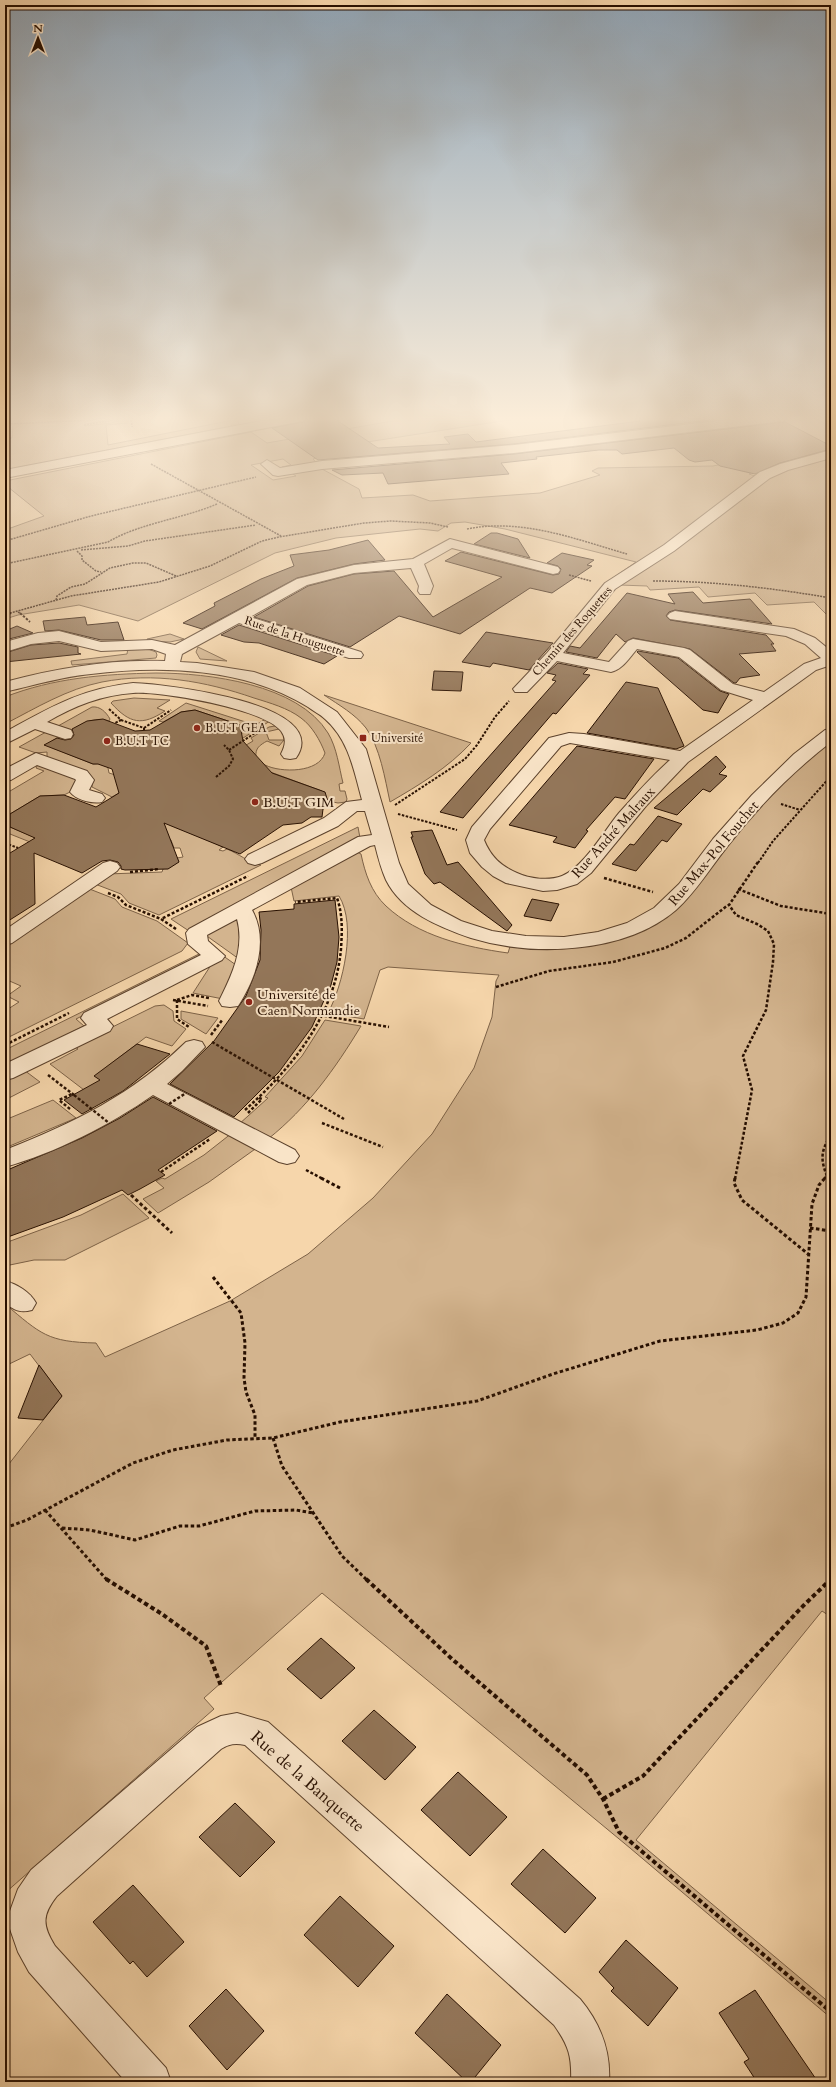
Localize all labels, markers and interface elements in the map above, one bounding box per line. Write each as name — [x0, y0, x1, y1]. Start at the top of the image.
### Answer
north arrow — [18, 18, 58, 58]
text: N — [33, 21, 43, 36]
street label: Chemin des Roquettes — [529, 583, 615, 679]
street label: Rue de la Houguette — [243, 612, 347, 660]
place label: B.U.T GEA — [205, 720, 267, 736]
marker: B.U.T GEA — [192, 723, 202, 733]
place label: Université — [371, 730, 424, 746]
place label: B.U.T TC — [115, 733, 169, 749]
marker: Université — [358, 733, 368, 743]
marker: B.U.T TC — [102, 736, 112, 746]
street label: Rue André Malraux — [567, 783, 659, 882]
place label: B.U.T GIM — [263, 793, 334, 812]
marker: B.U.T GIM — [250, 797, 260, 807]
street label: Rue Max-Pol Fouchet — [664, 797, 763, 910]
place label: Université de Caen Normandie — [257, 985, 360, 1020]
marker: Université de Caen Normandie — [244, 997, 254, 1007]
street label: Rue de la Banquette — [246, 1725, 370, 1837]

